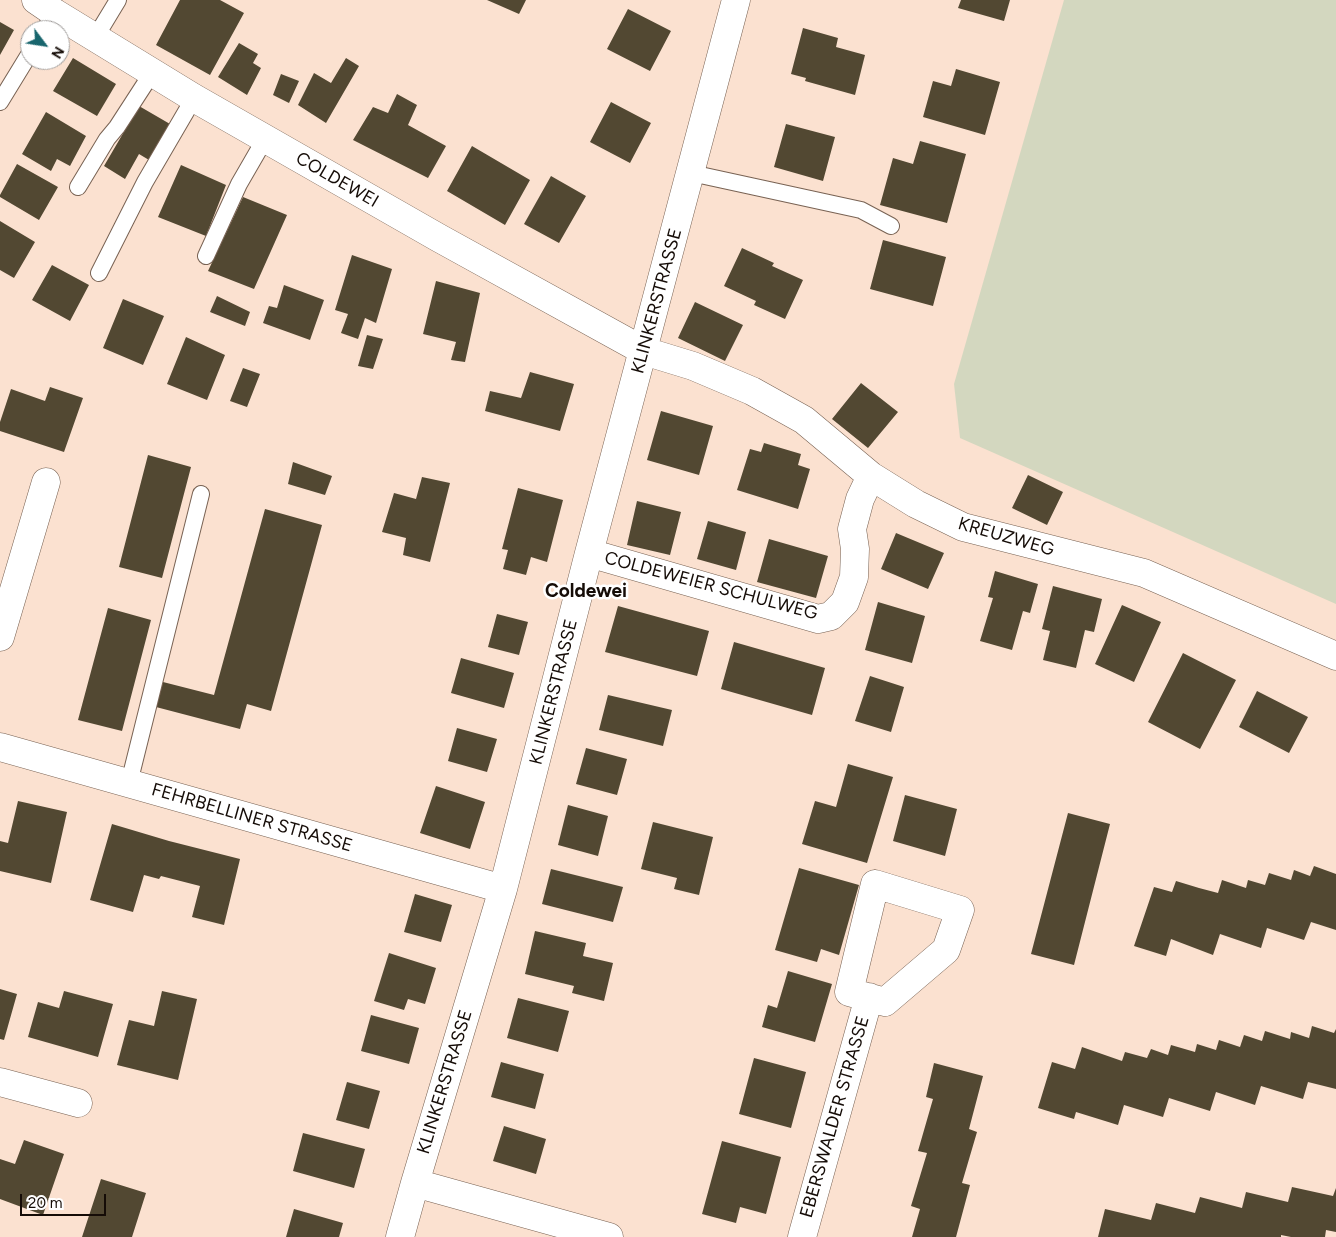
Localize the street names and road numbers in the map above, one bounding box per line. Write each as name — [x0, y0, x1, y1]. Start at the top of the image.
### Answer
street label: COLDEWEI — [292, 148, 382, 212]
street label: KLINKERSTRASSE — [627, 226, 687, 376]
street label: KREUZWEG — [956, 513, 1056, 561]
street label: COLDEWEIER SCHULWEG — [602, 547, 820, 625]
street label: KLINKERSTRASSE — [525, 617, 583, 767]
street label: FEHRBELLINER STRASSE — [149, 779, 355, 857]
street label: KLINKERSTRASSE — [413, 1007, 477, 1157]
street label: EBERSWALDER STRASSE — [796, 1014, 874, 1220]

